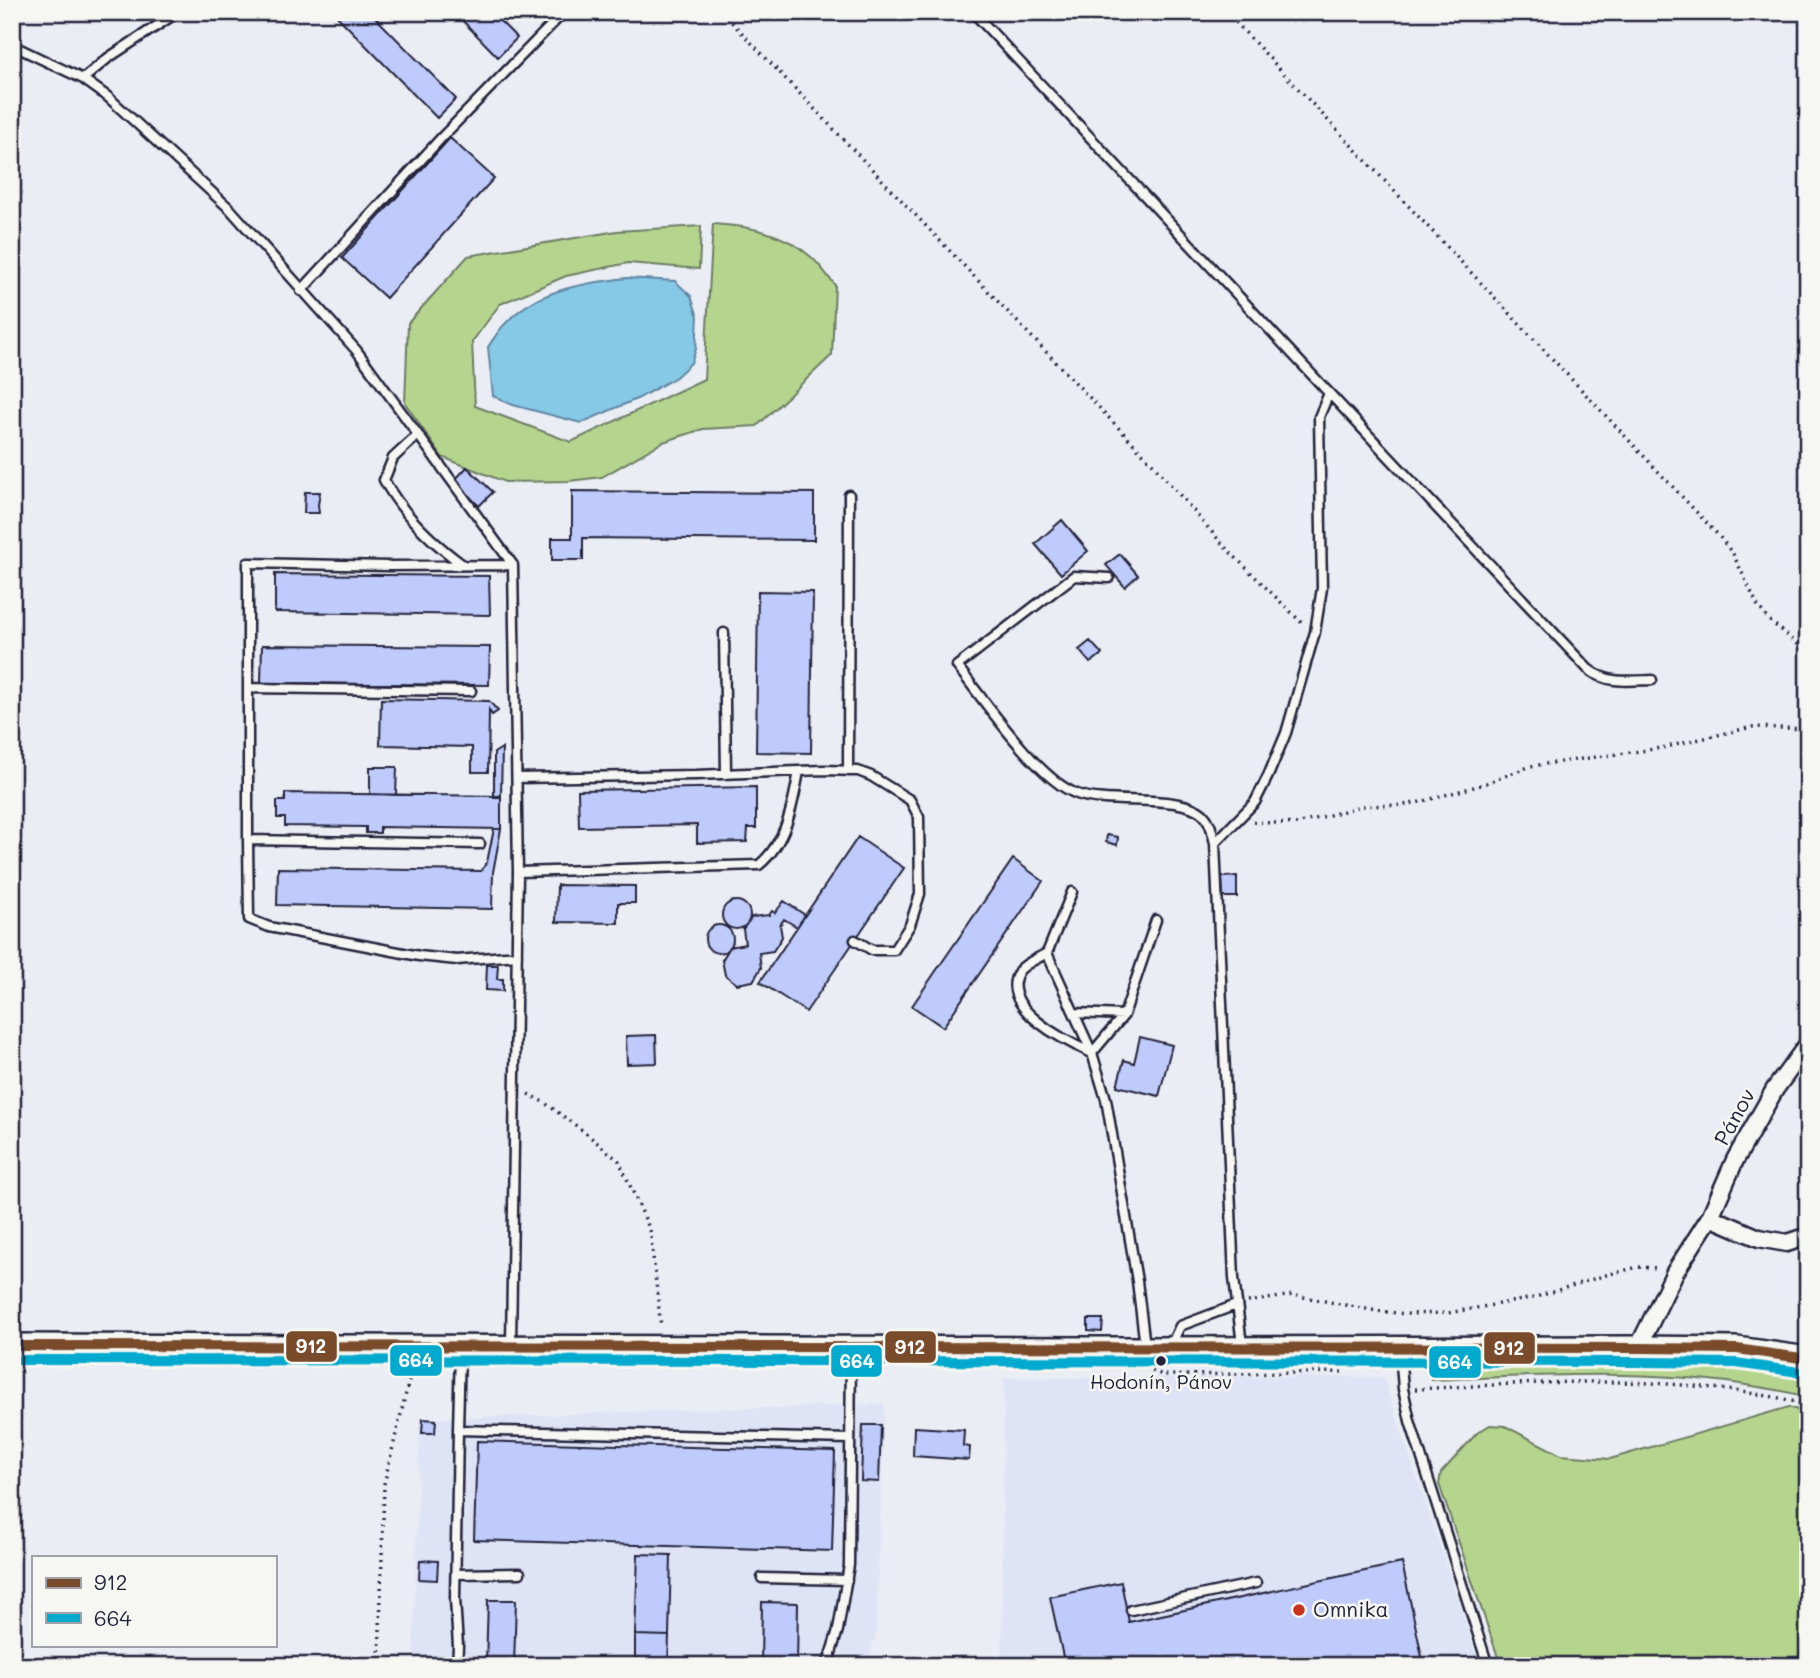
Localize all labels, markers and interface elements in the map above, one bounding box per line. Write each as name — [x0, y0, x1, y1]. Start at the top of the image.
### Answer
street label: Pánov — [1707, 1083, 1760, 1150]
line badge: 912 — [285, 1330, 338, 1363]
line badge: 912 — [884, 1330, 937, 1364]
line badge: 912 — [1483, 1331, 1536, 1365]
text: 912 — [296, 1333, 326, 1358]
text: 912 — [895, 1334, 925, 1359]
text: 912 — [1494, 1335, 1524, 1360]
line badge: 664 — [389, 1344, 443, 1377]
line badge: 664 — [830, 1344, 883, 1378]
line badge: 664 — [1428, 1345, 1482, 1379]
text: 664 — [398, 1347, 434, 1372]
text: 664 — [839, 1348, 875, 1373]
text: 664 — [1437, 1349, 1473, 1374]
marker: Hodonín, Pánov — [1154, 1354, 1168, 1368]
place label: Hodonín, Pánov — [1090, 1369, 1232, 1394]
legend — [32, 1556, 276, 1646]
text: 912 — [94, 1568, 128, 1595]
place label: Omnika — [1313, 1595, 1389, 1622]
marker: Omnika — [1291, 1602, 1307, 1618]
text: 664 — [94, 1604, 132, 1631]

